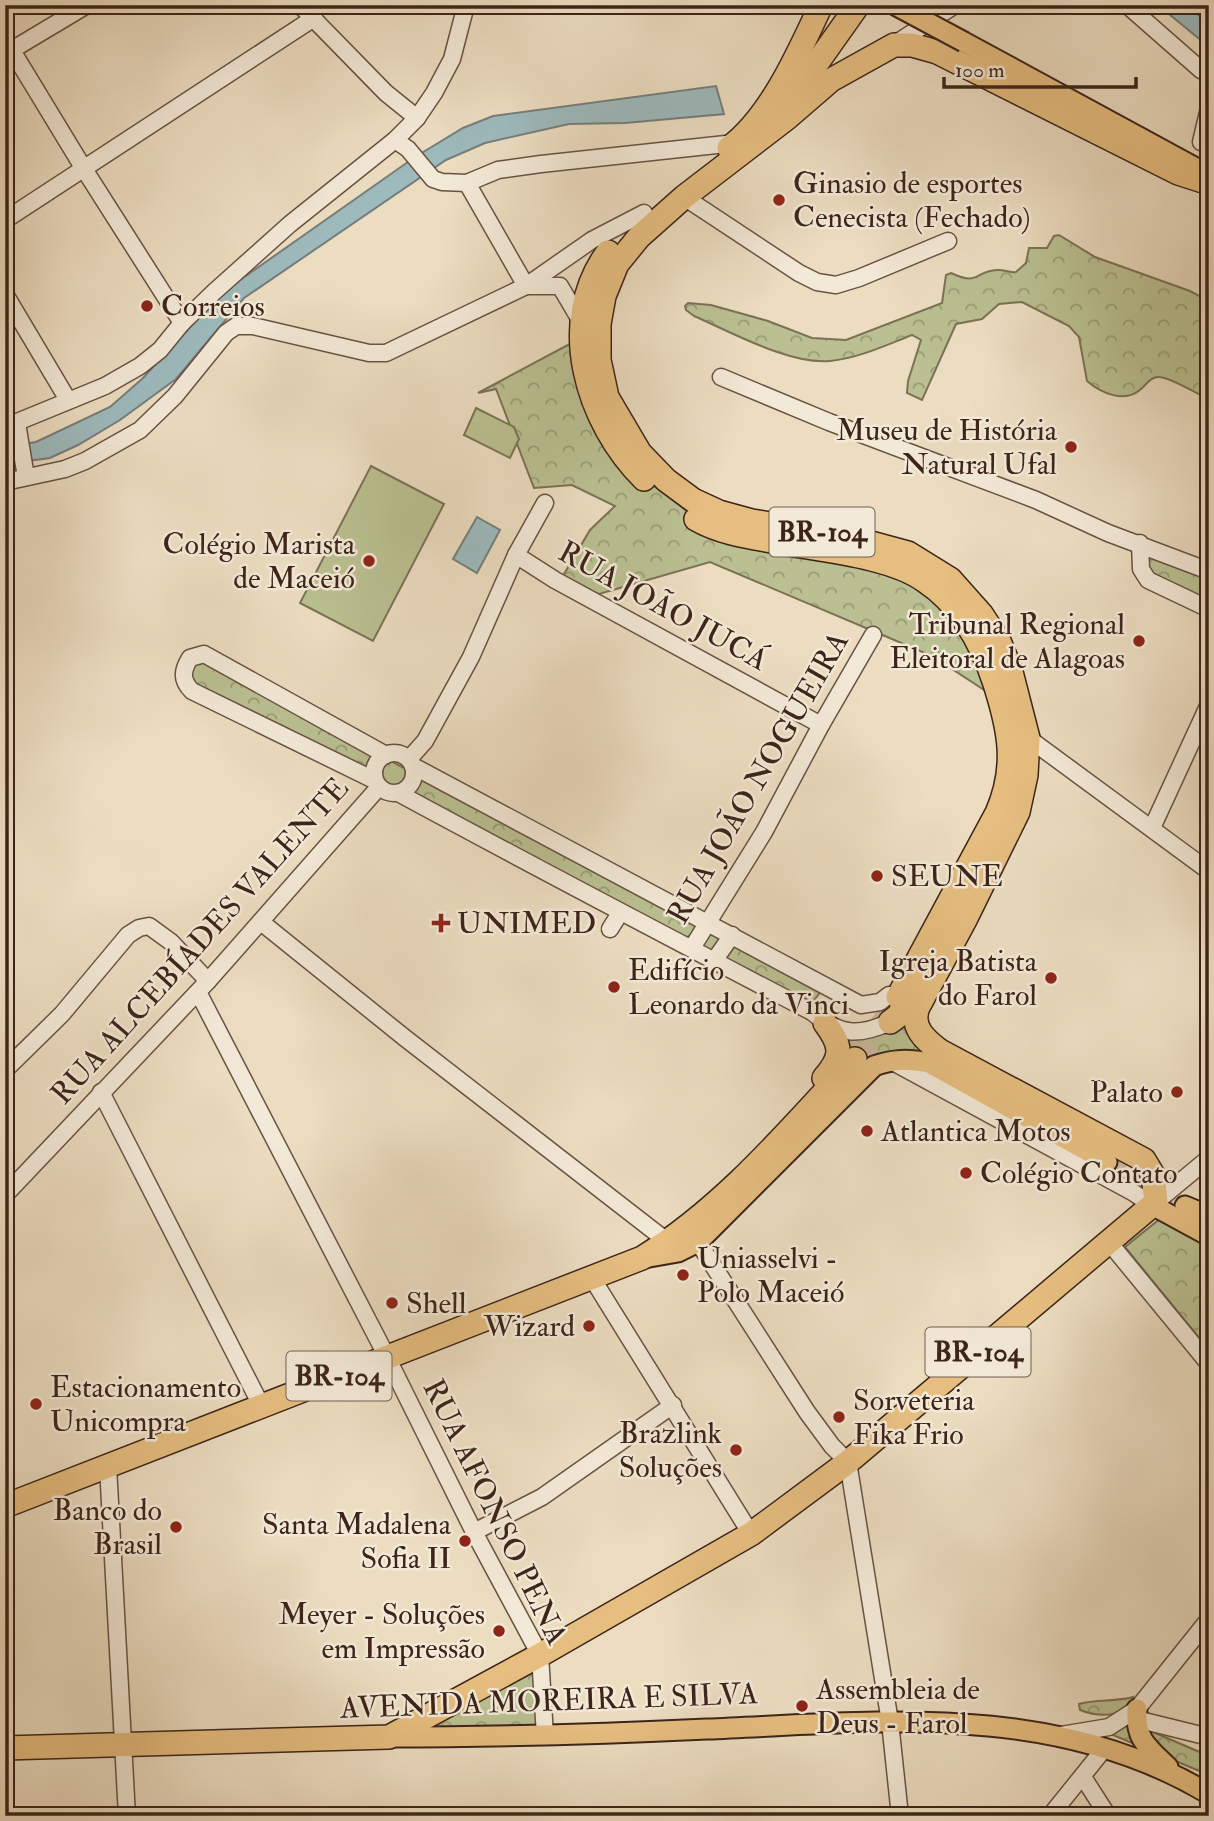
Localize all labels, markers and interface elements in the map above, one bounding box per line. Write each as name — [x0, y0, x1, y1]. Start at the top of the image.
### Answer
scale bar — [944, 46, 1137, 90]
text: 100 m — [955, 57, 1005, 84]
place label: Ginasio de esportes Cenecista (Fechado) — [793, 165, 1031, 236]
marker: Ginasio de esportes Cenecista (Fechado) — [771, 192, 787, 208]
place label: Correios — [161, 288, 265, 325]
marker: Correios — [139, 298, 155, 314]
place label: Museu de História Natural Ufal — [836, 412, 1058, 483]
marker: Museu de História Natural Ufal — [1063, 439, 1079, 455]
road number: BR-104 — [770, 508, 874, 556]
place label: Colégio Marista de Maceió — [163, 526, 356, 597]
street label: RUA JOÃO JUCÁ — [552, 533, 774, 679]
marker: Colégio Marista de Maceió — [361, 553, 377, 569]
place label: Tribunal Regional Eleitoral de Alagoas — [889, 606, 1125, 677]
street label: RUA JOÃO NOGUEIRA — [659, 625, 857, 931]
marker: Tribunal Regional Eleitoral de Alagoas — [1131, 633, 1147, 649]
street label: RUA ALCEBÍADES VALENTE — [43, 770, 357, 1112]
place label: SEUNE — [891, 858, 1003, 895]
marker: SEUNE — [869, 868, 885, 884]
place label: UNIMED — [457, 905, 596, 942]
marker: UNIMED — [431, 913, 451, 933]
place label: Igreja Batista do Farol — [879, 943, 1038, 1014]
place label: Edifício Leonardo da Vinci — [628, 952, 849, 1023]
marker: Igreja Batista do Farol — [1043, 970, 1059, 986]
marker: Edifício Leonardo da Vinci — [606, 979, 622, 995]
place label: Palato — [1090, 1074, 1163, 1111]
marker: Palato — [1169, 1084, 1185, 1100]
place label: Atlantica Motos — [880, 1113, 1071, 1150]
marker: Atlantica Motos — [859, 1123, 875, 1139]
place label: Colégio Contato — [980, 1155, 1178, 1192]
marker: Colégio Contato — [958, 1165, 974, 1181]
place label: Uniasselvi - Polo Maceió — [697, 1240, 844, 1311]
marker: Uniasselvi - Polo Maceió — [675, 1267, 691, 1283]
place label: Shell — [406, 1285, 467, 1322]
marker: Shell — [384, 1295, 400, 1311]
place label: Wizard — [483, 1308, 575, 1345]
marker: Wizard — [581, 1318, 597, 1334]
road number: BR-104 — [926, 1328, 1030, 1376]
road number: BR-104 — [286, 1352, 392, 1400]
place label: Estacionamento Unicompra — [50, 1369, 241, 1440]
street label: RUA AFONSO PENA — [415, 1373, 575, 1651]
place label: Sorveteria Fika Frio — [853, 1382, 975, 1453]
marker: Estacionamento Unicompra — [28, 1396, 44, 1412]
marker: Sorveteria Fika Frio — [831, 1409, 847, 1425]
place label: Brazlink Soluções — [619, 1415, 722, 1486]
marker: Brazlink Soluções — [728, 1442, 744, 1458]
place label: Banco do Brasil — [53, 1492, 162, 1563]
place label: Santa Madalena Sofia II — [262, 1506, 452, 1577]
marker: Banco do Brasil — [168, 1519, 184, 1535]
marker: Santa Madalena Sofia II — [457, 1533, 473, 1549]
place label: Meyer - Soluções em Impressão — [279, 1596, 485, 1667]
marker: Meyer - Soluções em Impressão — [491, 1623, 507, 1639]
place label: Assembleia de Deus - Farol — [815, 1671, 980, 1742]
street label: AVENIDA MOREIRA E SILVA — [338, 1675, 759, 1727]
marker: Assembleia de Deus - Farol — [794, 1698, 810, 1714]

